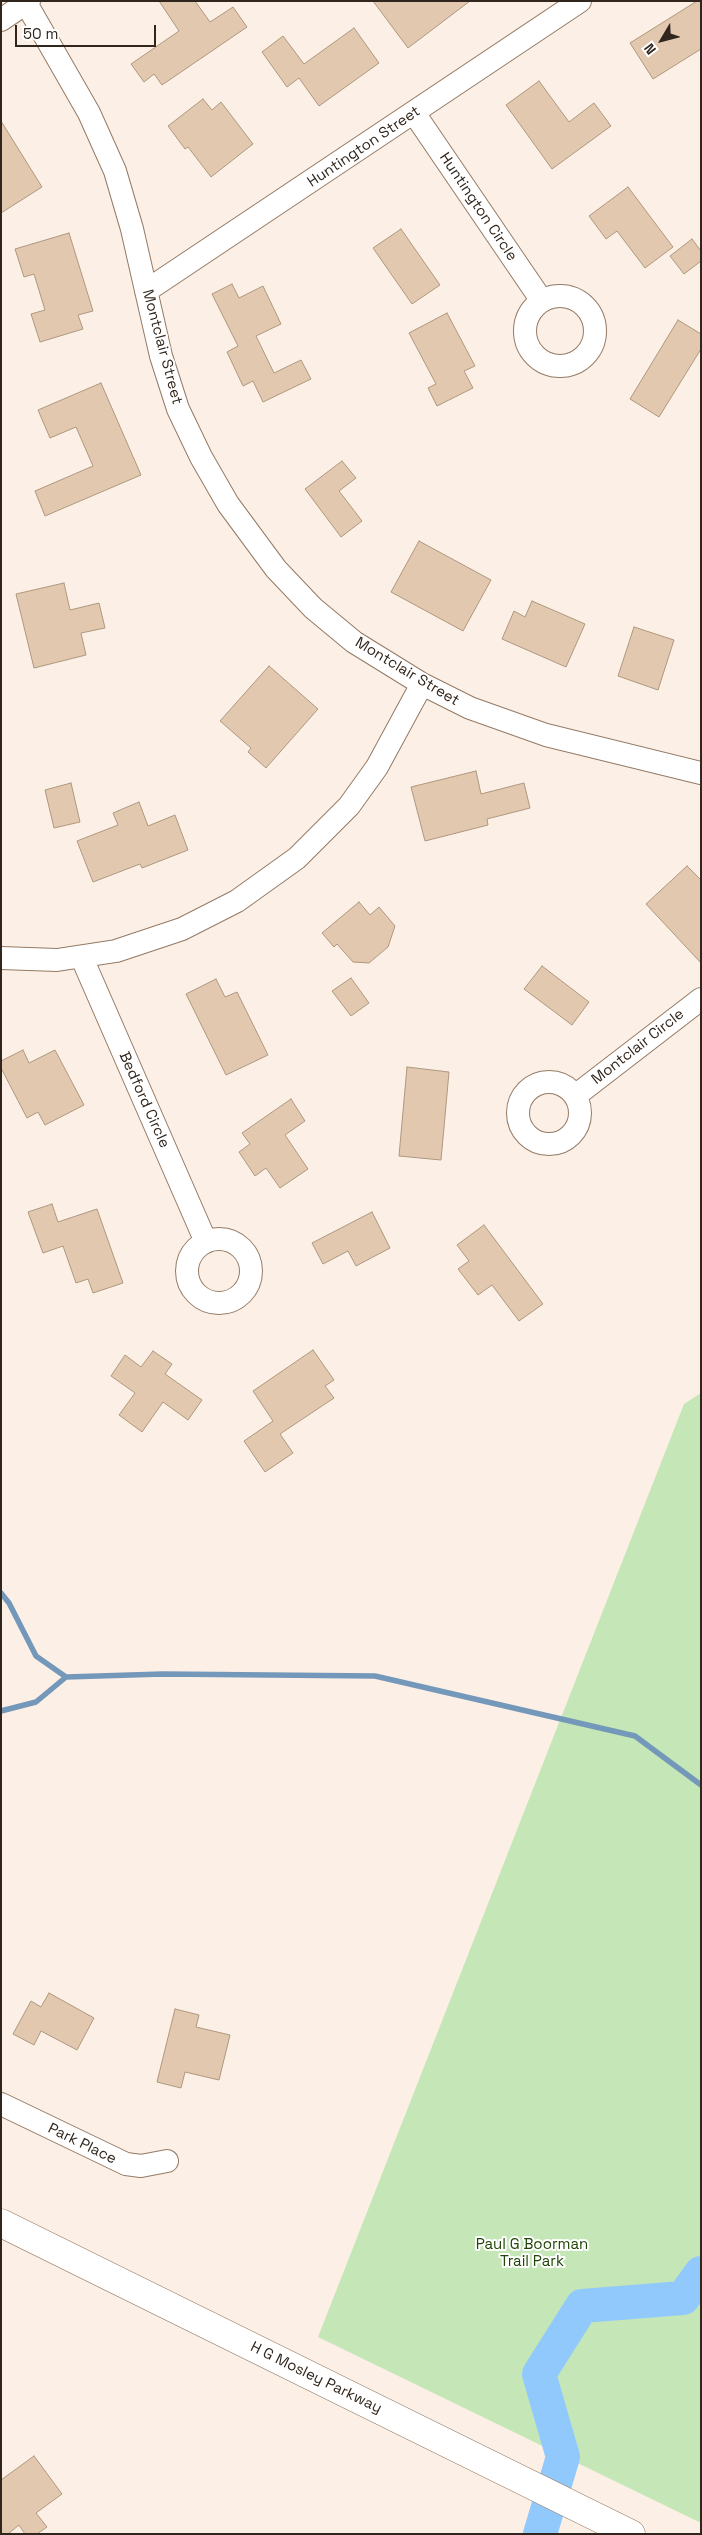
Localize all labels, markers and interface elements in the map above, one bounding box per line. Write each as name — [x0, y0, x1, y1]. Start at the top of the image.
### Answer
scale bar — [18, 15, 159, 47]
north arrow — [637, 15, 687, 65]
text: 50 m — [23, 24, 58, 43]
text: N — [640, 40, 660, 58]
street label: Huntington Street — [304, 103, 424, 191]
street label: Huntington Circle — [435, 150, 521, 264]
street label: Montclair Street — [138, 288, 186, 406]
street label: Montclair Street — [352, 634, 462, 710]
street label: Montclair Circle — [588, 1005, 688, 1089]
street label: Bedford Circle — [115, 1049, 173, 1151]
street label: Park Place — [45, 2120, 119, 2168]
park label: Paul G Boorman Trail Park — [476, 2236, 588, 2271]
street label: H G Mosley Parkway — [247, 2338, 385, 2418]

